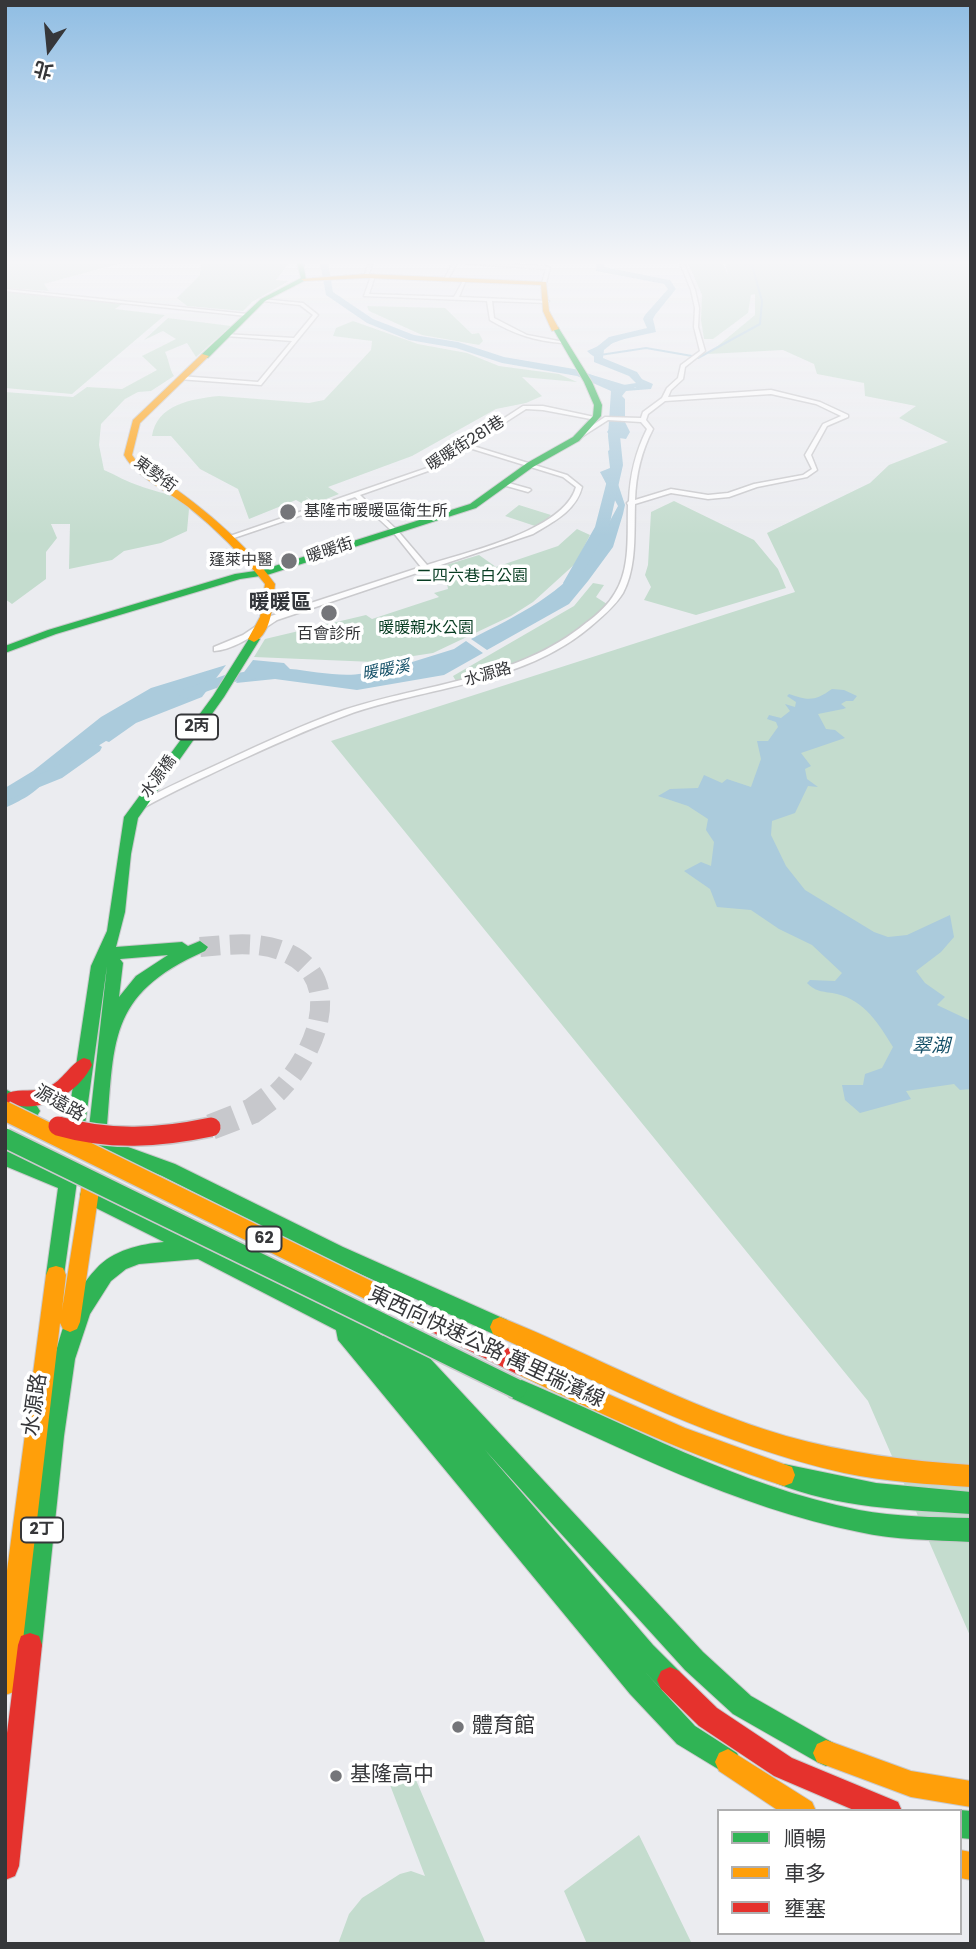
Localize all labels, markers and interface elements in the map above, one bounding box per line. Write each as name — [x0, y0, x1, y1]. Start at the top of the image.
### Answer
north arrow — [14, 14, 84, 84]
text: 北 — [31, 54, 56, 85]
street label: 暖暖街281巷 — [423, 412, 509, 476]
street label: 東勢街 — [130, 453, 180, 497]
marker: 基隆市暖暖區衛生所 — [278, 502, 298, 522]
place label: 基隆市暖暖區衛生所 — [304, 502, 448, 522]
street label: 暖暖街 — [304, 534, 356, 568]
place label: 蓬萊中醫 — [209, 551, 273, 571]
marker: 蓬萊中醫 — [279, 551, 299, 571]
park label: 二四六巷白公園 — [416, 567, 528, 587]
district label: 暖暖區 — [249, 591, 311, 617]
marker: 百會診所 — [319, 603, 339, 623]
park label: 暖暖親水公園 — [378, 619, 474, 639]
place label: 百會診所 — [297, 625, 361, 645]
water label: 暖暖溪 — [361, 657, 411, 685]
street label: 水源路 — [462, 659, 514, 691]
road number: 2丙 — [176, 714, 218, 740]
street label: 水源橋 — [137, 752, 181, 802]
water label: 翠湖 — [912, 1036, 950, 1058]
street label: 源遠路 — [30, 1081, 88, 1127]
road number: 62 — [246, 1226, 282, 1252]
street label: 東西向快速公路 萬里瑞濱線 — [364, 1282, 608, 1414]
street label: 水源路 — [19, 1372, 53, 1438]
road number: 2丁 — [21, 1518, 63, 1542]
place label: 體育館 — [472, 1714, 535, 1740]
marker: 體育館 — [450, 1719, 466, 1735]
place label: 基隆高中 — [350, 1763, 434, 1789]
marker: 基隆高中 — [328, 1768, 344, 1784]
legend — [717, 1809, 962, 1935]
text: 順暢 — [784, 1824, 826, 1853]
text: 車多 — [784, 1859, 826, 1888]
text: 壅塞 — [784, 1894, 826, 1923]

